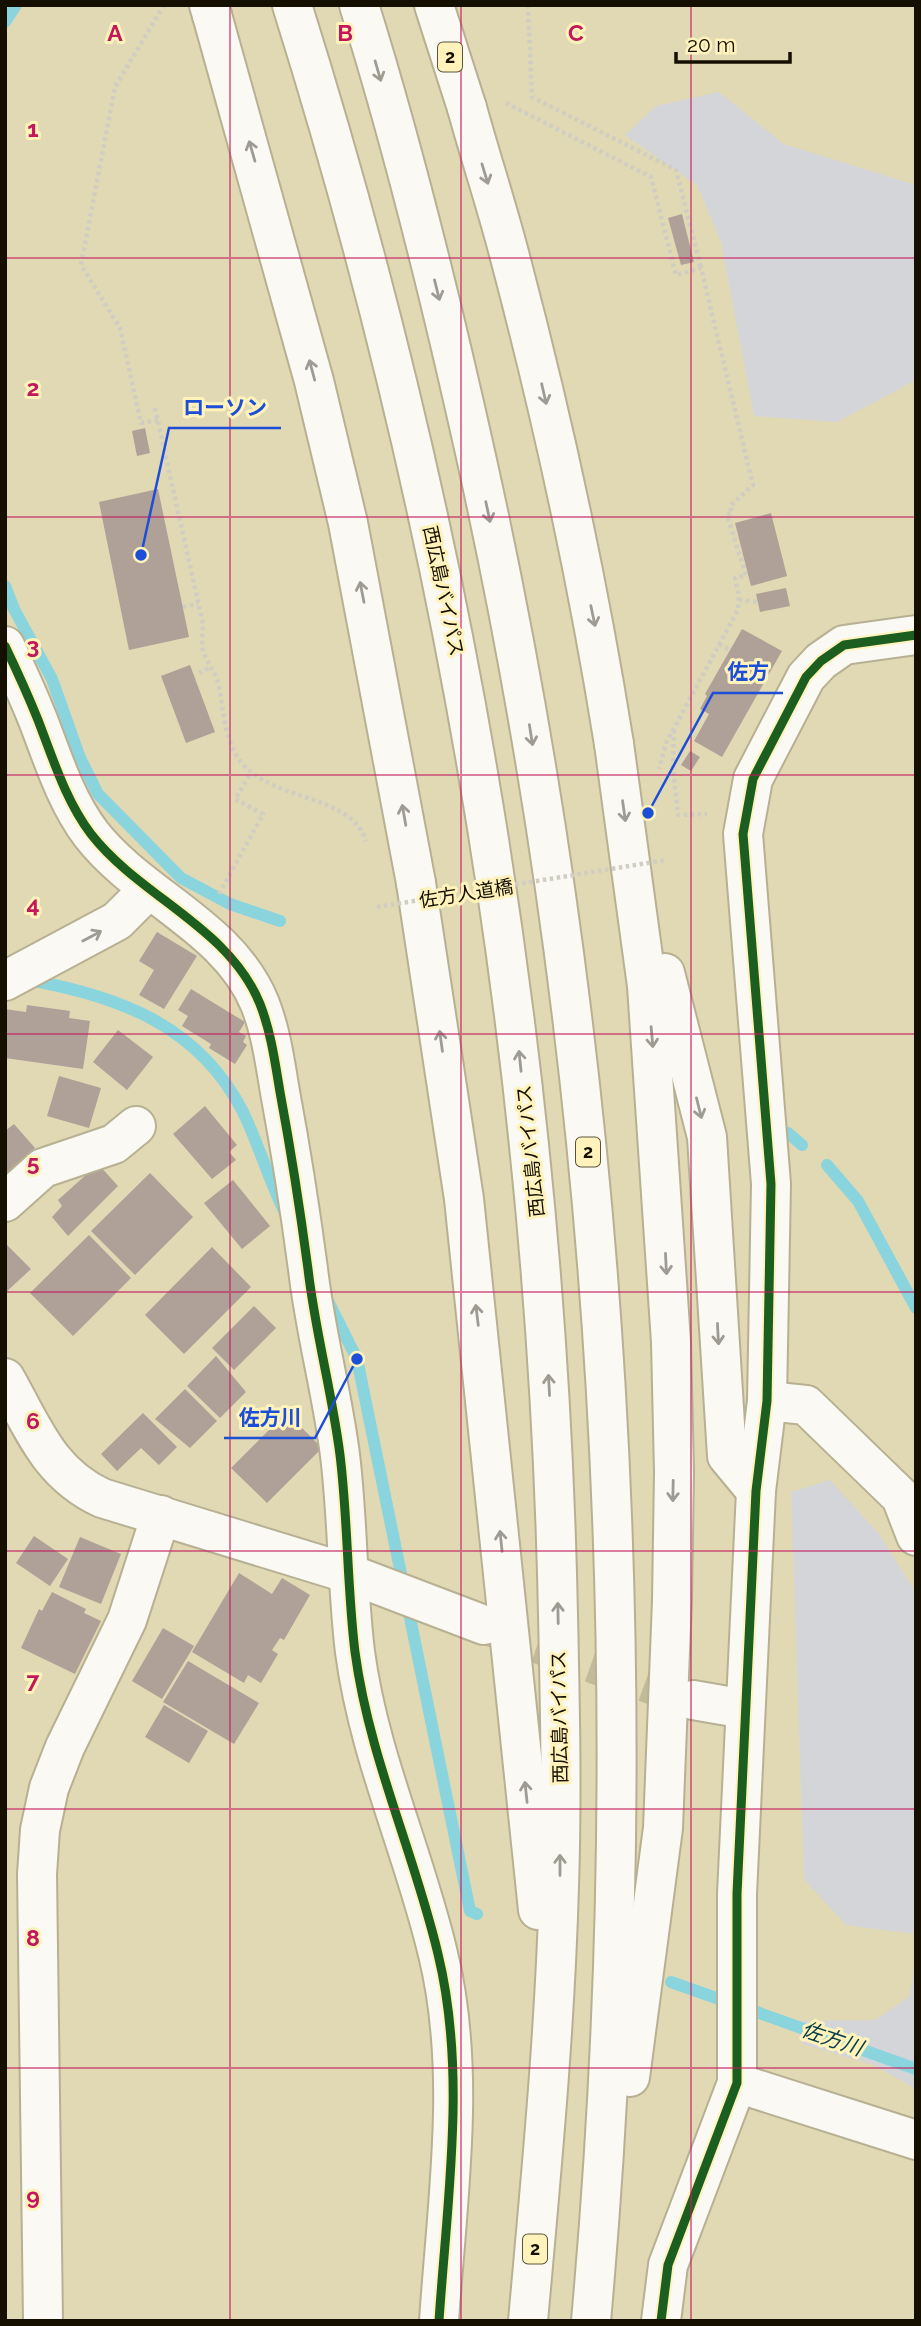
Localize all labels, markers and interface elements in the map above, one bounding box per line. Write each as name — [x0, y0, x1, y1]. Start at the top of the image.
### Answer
text: A — [107, 19, 123, 46]
text: B — [337, 19, 353, 46]
text: C — [568, 19, 584, 46]
scale bar — [676, 21, 790, 65]
text: 20 m — [687, 32, 735, 57]
road number: 2 — [438, 42, 462, 72]
one-way arrow — [372, 59, 385, 81]
text: 1 — [27, 115, 39, 142]
one-way arrow — [244, 140, 257, 162]
one-way arrow — [480, 163, 493, 185]
one-way arrow — [431, 279, 444, 301]
one-way arrow — [304, 359, 317, 381]
text: 2 — [27, 374, 39, 401]
one-way arrow — [537, 382, 551, 405]
callout: ローソン — [169, 386, 281, 428]
text: ローソン — [183, 395, 267, 420]
one-way arrow — [482, 500, 496, 523]
street label: 西広島バイパス — [419, 524, 469, 658]
one-way arrow — [355, 581, 369, 604]
one-way arrow — [586, 604, 600, 627]
text: 3 — [27, 632, 39, 659]
callout: 佐方 — [713, 651, 783, 693]
text: 佐方 — [727, 659, 769, 684]
one-way arrow — [525, 724, 538, 746]
one-way arrow — [617, 799, 630, 822]
one-way arrow — [397, 805, 410, 827]
street label: 佐方人道橋 — [417, 875, 515, 911]
text: 4 — [26, 891, 40, 918]
one-way arrow — [81, 928, 101, 942]
one-way arrow — [646, 1025, 659, 1048]
one-way arrow — [435, 1030, 448, 1052]
one-way arrow — [514, 1050, 527, 1073]
street label: 西広島バイパス — [512, 1084, 548, 1218]
one-way arrow — [693, 1096, 706, 1119]
road number: 2 — [576, 1138, 600, 1167]
text: 5 — [27, 1149, 40, 1176]
one-way arrow — [660, 1252, 673, 1275]
one-way arrow — [471, 1304, 484, 1326]
one-way arrow — [712, 1322, 725, 1345]
one-way arrow — [543, 1374, 556, 1397]
callout: 佐方川 — [224, 1396, 315, 1438]
text: 佐方川 — [239, 1405, 302, 1430]
text: 6 — [26, 1407, 40, 1434]
one-way arrow — [666, 1480, 680, 1503]
one-way arrow — [495, 1530, 508, 1553]
one-way arrow — [551, 1601, 565, 1624]
street label: 西広島バイパス — [547, 1651, 571, 1783]
text: 7 — [27, 1666, 40, 1693]
one-way arrow — [519, 1781, 532, 1803]
one-way arrow — [553, 1853, 566, 1876]
text: 8 — [26, 1924, 40, 1951]
water label: 佐方川 — [798, 2016, 868, 2061]
text: 9 — [26, 2183, 40, 2210]
road number: 2 — [523, 2234, 547, 2264]

